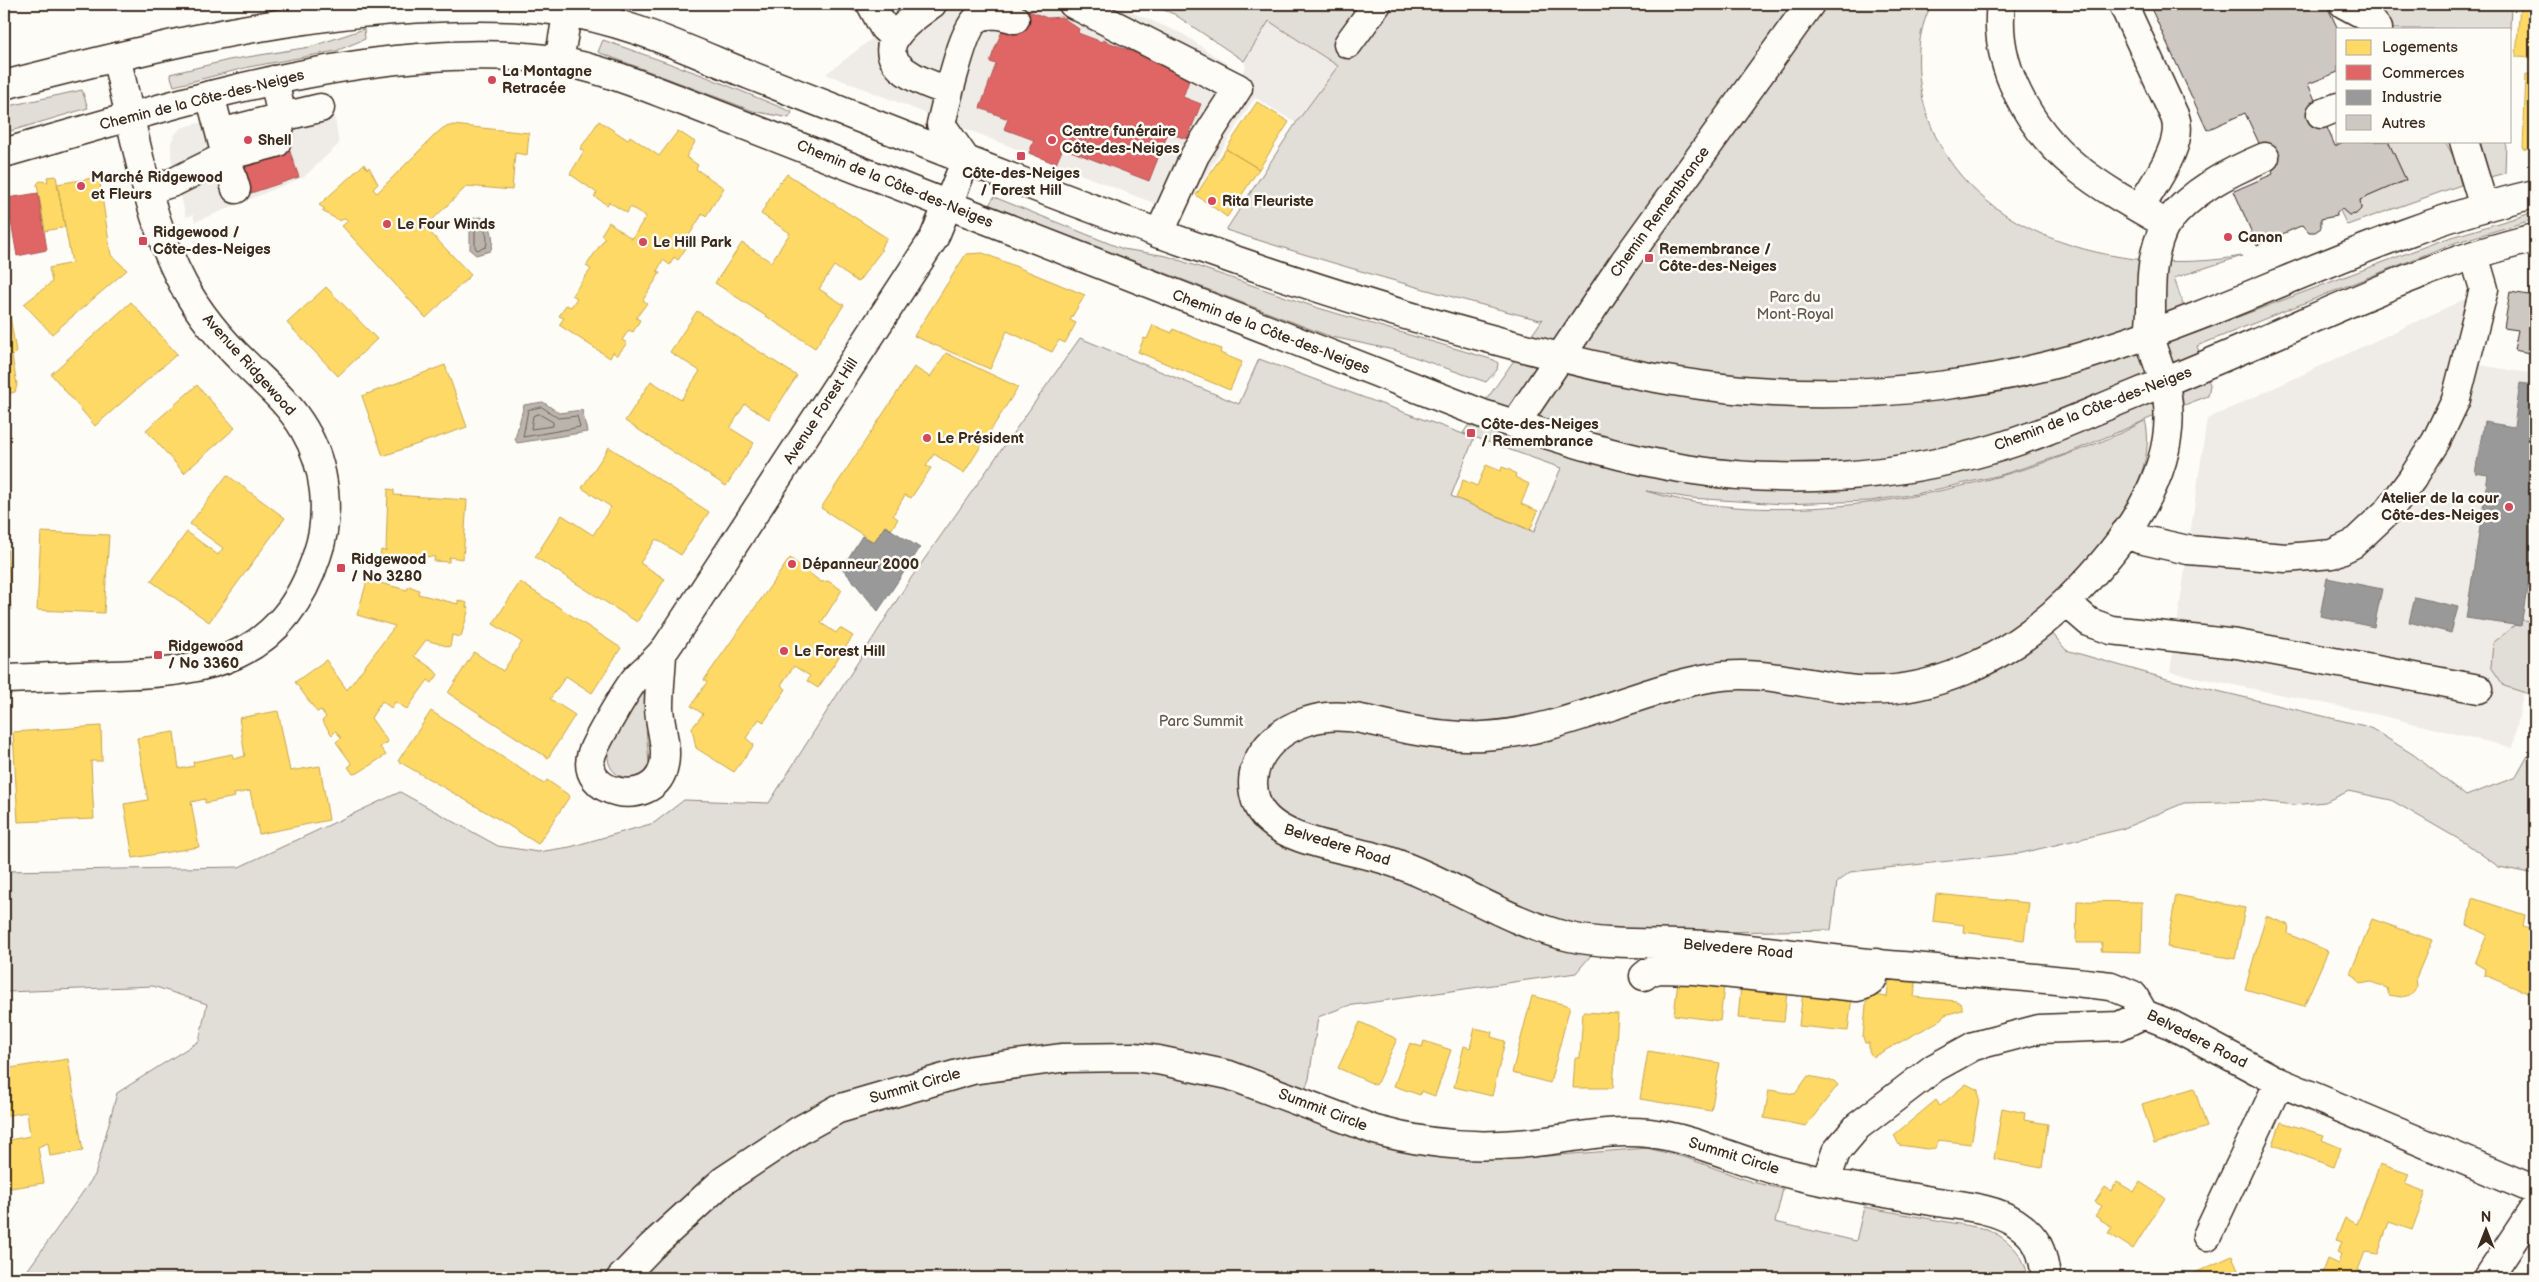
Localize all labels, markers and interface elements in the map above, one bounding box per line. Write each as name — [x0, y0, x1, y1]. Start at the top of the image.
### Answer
legend — [2336, 28, 2512, 142]
text: Logements — [2382, 38, 2458, 57]
place label: La Montagne Retracée — [502, 62, 592, 98]
text: Commerces — [2382, 64, 2465, 83]
street label: Chemin de la Côte-des-Neiges — [98, 65, 307, 135]
marker: La Montagne Retracée — [486, 74, 498, 86]
text: Industrie — [2382, 88, 2442, 107]
text: Autres — [2382, 114, 2426, 133]
place label: Centre funéraire Côte-des-Neiges — [1062, 122, 1180, 158]
place label: Shell — [258, 131, 291, 150]
marker: Shell — [242, 134, 254, 146]
marker: Centre funéraire Côte-des-Neiges — [1046, 134, 1058, 146]
street label: Chemin de la Côte-des-Neiges — [794, 136, 997, 232]
street label: Chemin Remembrance — [1606, 143, 1714, 281]
marker: Côte-des-Neiges / Forest Hill — [1015, 150, 1027, 162]
place label: Côte-des-Neiges / Forest Hill — [962, 164, 1080, 200]
place label: Marché Ridgewood et Fleurs — [91, 168, 223, 204]
marker: Marché Ridgewood et Fleurs — [75, 180, 87, 192]
place label: Rita Fleuriste — [1222, 192, 1314, 211]
marker: Rita Fleuriste — [1206, 195, 1218, 207]
place label: Le Four Winds — [397, 215, 495, 234]
marker: Le Four Winds — [381, 218, 393, 230]
place label: Ridgewood / Côte-des-Neiges — [153, 223, 271, 259]
place label: Canon — [2238, 228, 2283, 247]
marker: Canon — [2222, 231, 2234, 243]
place label: Le Hill Park — [653, 233, 732, 252]
marker: Ridgewood / Côte-des-Neiges — [137, 235, 149, 247]
marker: Le Hill Park — [637, 236, 649, 248]
place label: Remembrance / Côte-des-Neiges — [1659, 240, 1777, 276]
marker: Remembrance / Côte-des-Neiges — [1643, 252, 1655, 264]
street label: Chemin de la Côte-des-Neiges — [1169, 285, 1373, 379]
park label: Parc du Mont-Royal — [1756, 288, 1834, 324]
street label: Avenue Ridgewood — [198, 310, 300, 420]
street label: Avenue Forest Hill — [780, 354, 862, 468]
street label: Chemin de la Côte-des-Neiges — [1991, 362, 2195, 456]
place label: Côte-des-Neiges / Remembrance — [1481, 415, 1599, 451]
marker: Côte-des-Neiges / Remembrance — [1465, 427, 1477, 439]
place label: Le Président — [937, 429, 1024, 448]
marker: Le Président — [921, 432, 933, 444]
place label: Atelier de la cour Côte-des-Neiges — [2380, 489, 2500, 525]
marker: Atelier de la cour Côte-des-Neiges — [2503, 501, 2515, 513]
place label: Ridgewood / No 3280 — [351, 550, 426, 586]
place label: Dépanneur 2000 — [802, 555, 919, 574]
marker: Dépanneur 2000 — [786, 558, 798, 570]
marker: Ridgewood / No 3280 — [335, 562, 347, 574]
place label: Ridgewood / No 3360 — [168, 637, 243, 673]
place label: Le Forest Hill — [794, 642, 885, 661]
marker: Le Forest Hill — [778, 645, 790, 657]
marker: Ridgewood / No 3360 — [152, 649, 164, 661]
park label: Parc Summit — [1159, 712, 1244, 731]
street label: Belvedere Road — [1281, 820, 1393, 870]
street label: Belvedere Road — [1682, 935, 1794, 963]
street label: Belvedere Road — [2144, 1006, 2250, 1072]
street label: Summit Circle — [867, 1064, 963, 1108]
street label: Summit Circle — [1276, 1084, 1370, 1136]
street label: Summit Circle — [1686, 1133, 1782, 1179]
north arrow — [2462, 1204, 2512, 1254]
text: N — [2481, 1209, 2491, 1226]

